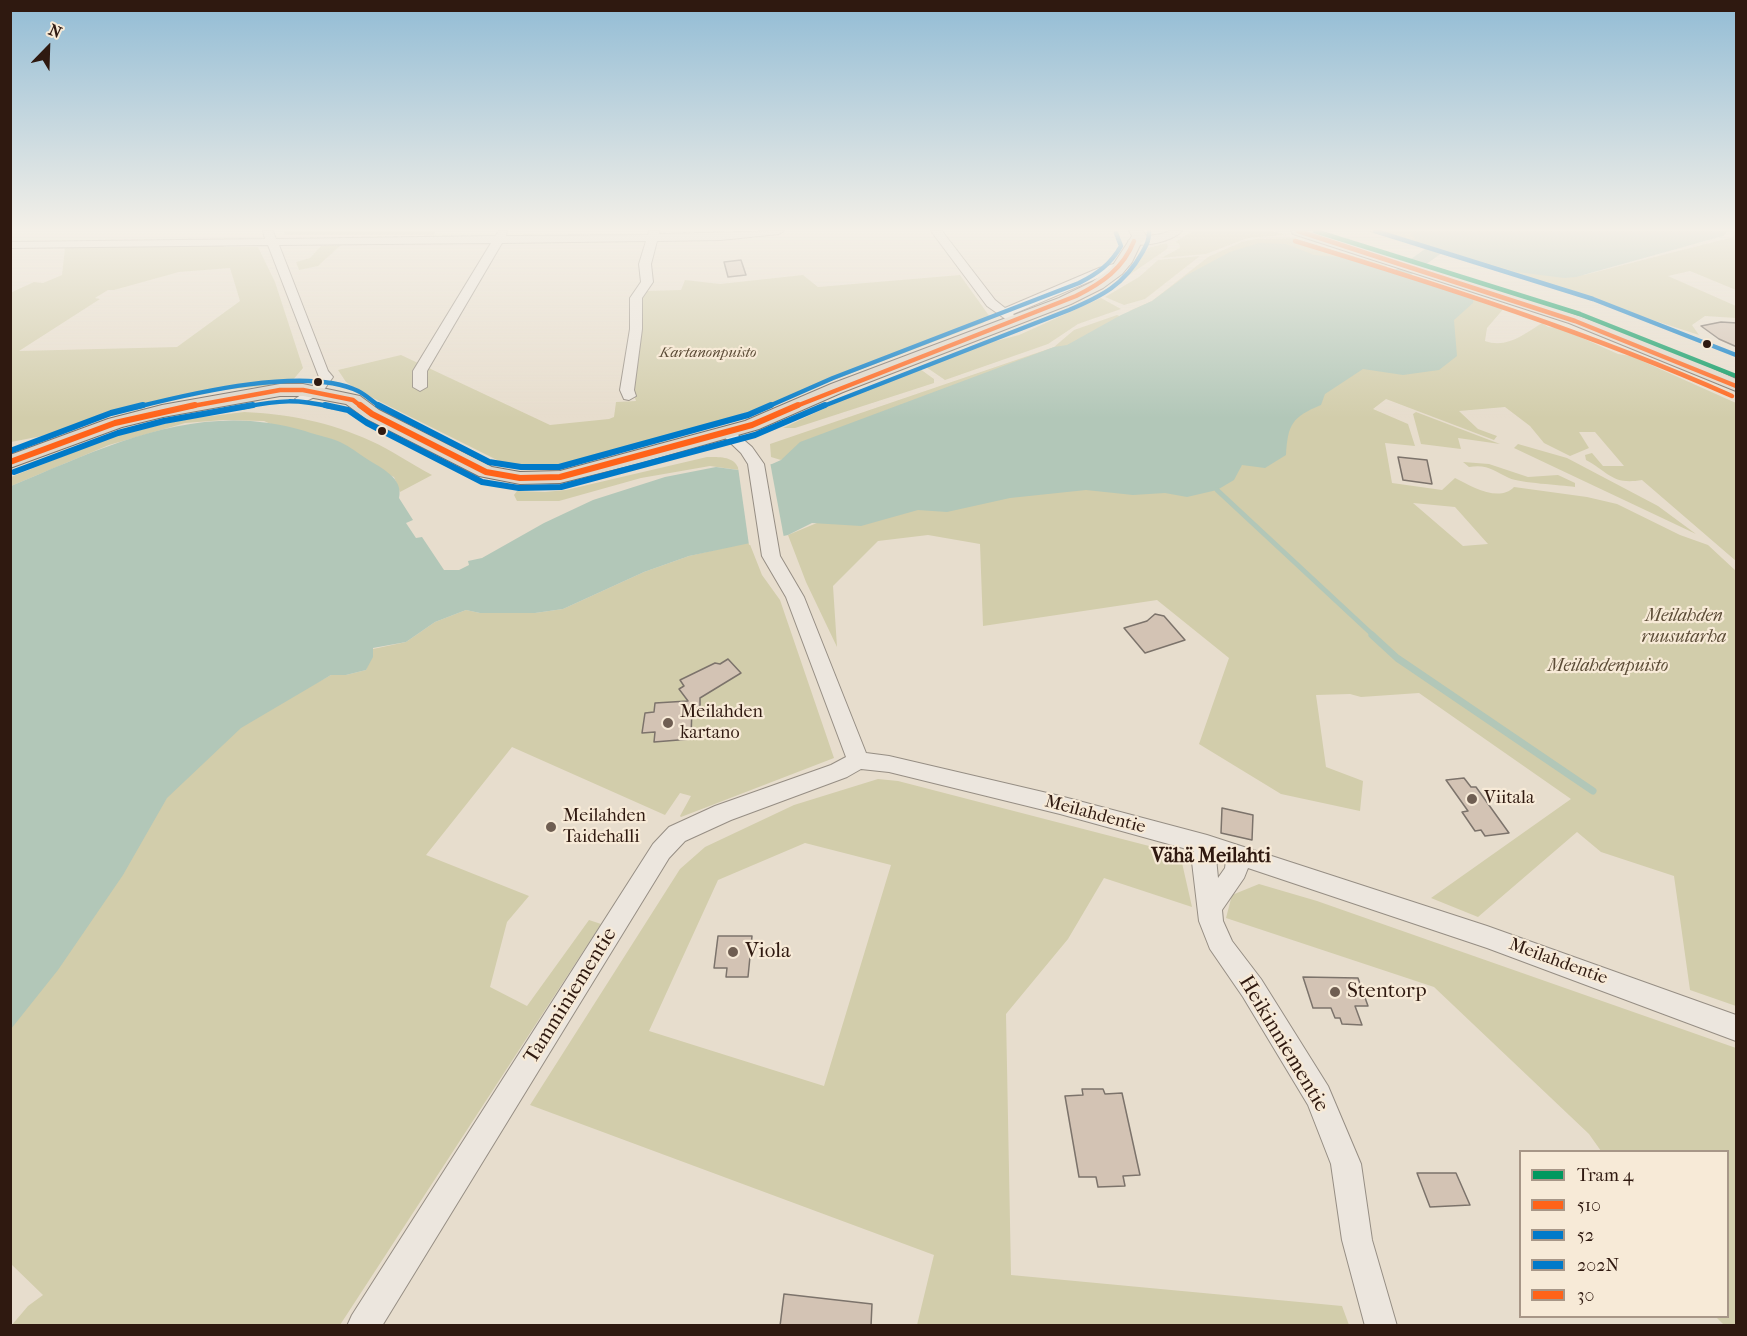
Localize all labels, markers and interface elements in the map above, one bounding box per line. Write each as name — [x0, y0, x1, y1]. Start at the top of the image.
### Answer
north arrow — [18, 18, 78, 78]
text: N — [46, 20, 65, 42]
unlabelled marker — [1701, 338, 1713, 350]
park label: Kartanonpuisto — [660, 344, 756, 362]
unlabelled marker — [312, 376, 324, 388]
unlabelled marker — [376, 425, 388, 437]
park label: Meilahden ruusutarha — [1642, 606, 1726, 648]
park label: Meilahdenpuisto — [1548, 656, 1668, 678]
place label: Meilahden kartano — [680, 702, 763, 744]
marker: Meilahden kartano — [661, 716, 675, 730]
place label: Viitala — [1484, 788, 1534, 810]
street label: Meilahdentie — [1042, 791, 1148, 839]
marker: Viitala — [1465, 792, 1479, 806]
place label: Meilahden Taidehalli — [563, 806, 646, 848]
marker: Meilahden Taidehalli — [544, 820, 558, 834]
district label: Vähä Meilahti — [1151, 845, 1271, 869]
street label: Tamminiementie — [519, 923, 623, 1069]
street label: Meilahdentie — [1506, 934, 1610, 990]
place label: Viola — [745, 939, 791, 965]
marker: Viola — [726, 945, 740, 959]
street label: Heikinniementie — [1232, 971, 1334, 1117]
place label: Stentorp — [1347, 979, 1427, 1005]
marker: Stentorp — [1328, 985, 1342, 999]
legend — [1519, 1150, 1729, 1318]
text: Tram 4 — [1577, 1165, 1633, 1186]
text: 510 — [1577, 1195, 1601, 1216]
text: 52 — [1577, 1225, 1594, 1246]
text: 202N — [1577, 1255, 1619, 1276]
text: 30 — [1577, 1285, 1594, 1306]

